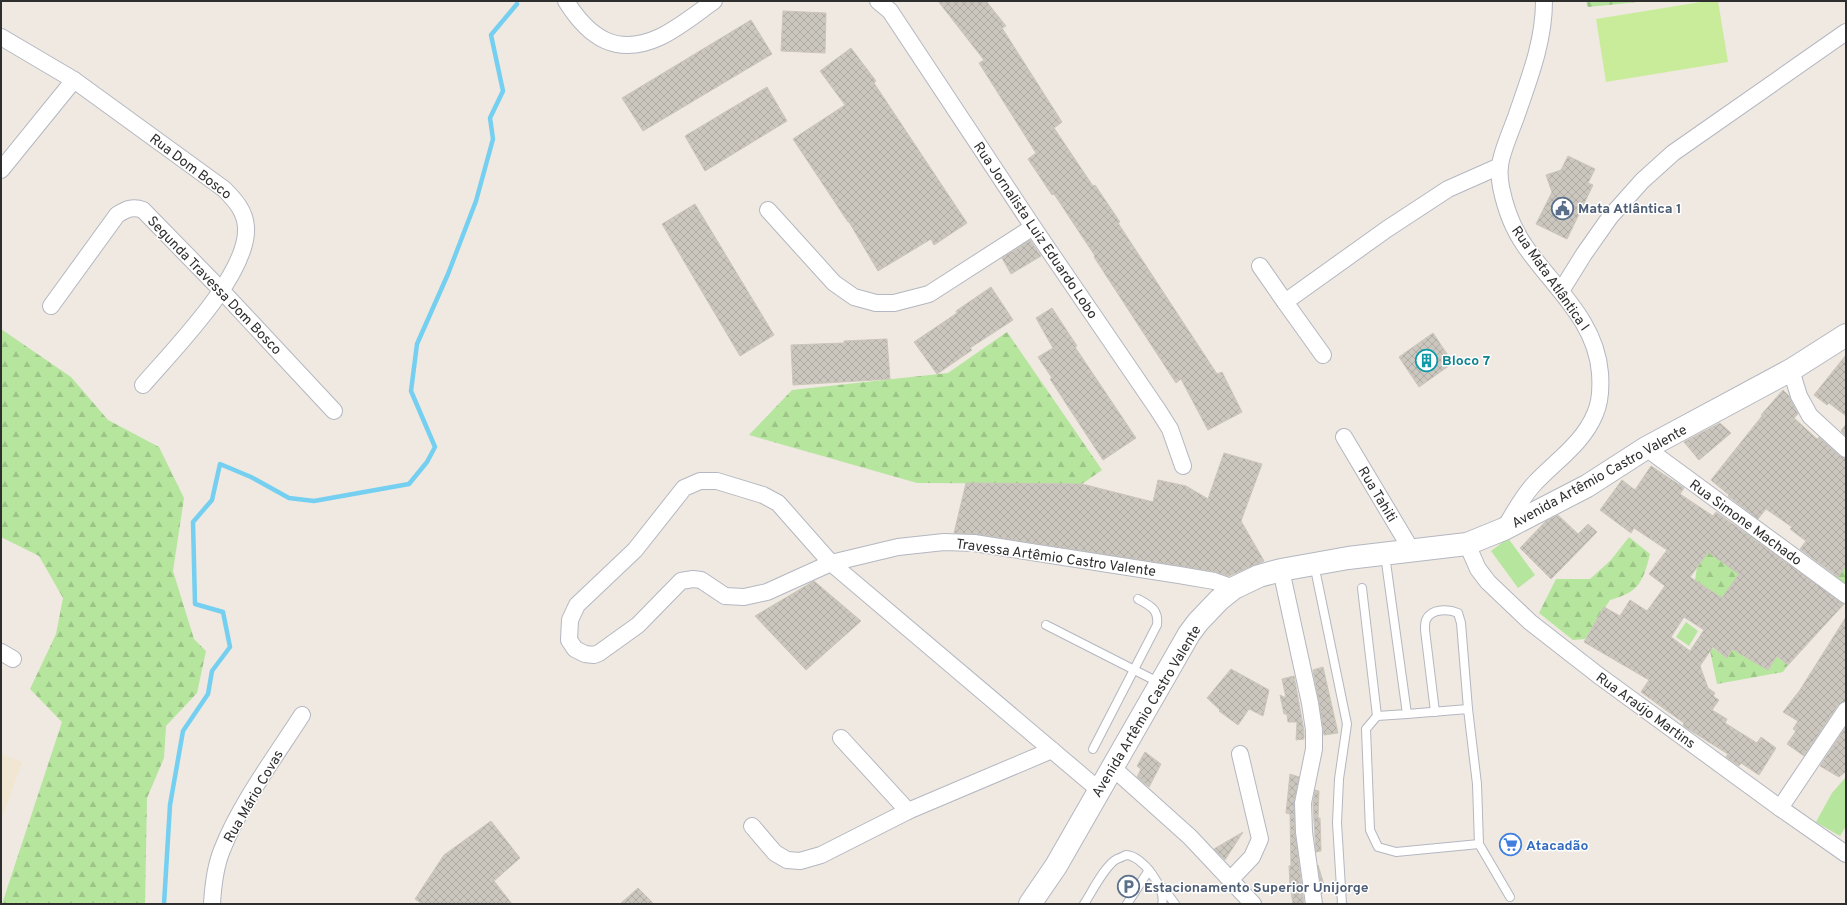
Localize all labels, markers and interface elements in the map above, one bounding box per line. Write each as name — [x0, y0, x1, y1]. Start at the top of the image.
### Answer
street label: Rua Dom Bosco — [146, 131, 235, 204]
street label: Rua Jornalista Luiz Eduardo Lobo — [969, 139, 1101, 323]
public building icon: Mata Atlântica 1 — [1550, 195, 1576, 221]
place label: Mata Atlântica 1 — [1578, 201, 1682, 218]
street label: Segunda Travessa Dom Bosco — [143, 213, 285, 359]
street label: Rua Mata Atlântica I — [1507, 223, 1592, 335]
building icon: Bloco 7 — [1413, 347, 1439, 373]
place label: Bloco 7 — [1442, 353, 1490, 370]
street label: Avenida Artêmio Castro Valente — [1509, 422, 1690, 533]
street label: Rua Tahiti — [1354, 464, 1400, 526]
street label: Rua Simone Machado — [1686, 477, 1805, 570]
street label: Travessa Artêmio Castro Valente — [955, 536, 1157, 581]
street label: Avenida Artêmio Castro Valente — [1089, 623, 1206, 801]
street label: Rua Araújo Martins — [1592, 669, 1698, 753]
street label: Rua Mário Covas — [221, 747, 288, 846]
supermarket icon: Atacadão — [1498, 832, 1524, 858]
place label: Atacadão — [1526, 838, 1588, 855]
parking icon: Estacionamento Superior Unijorge — [1115, 874, 1141, 900]
place label: Estacionamento Superior Unijorge — [1144, 880, 1369, 897]

